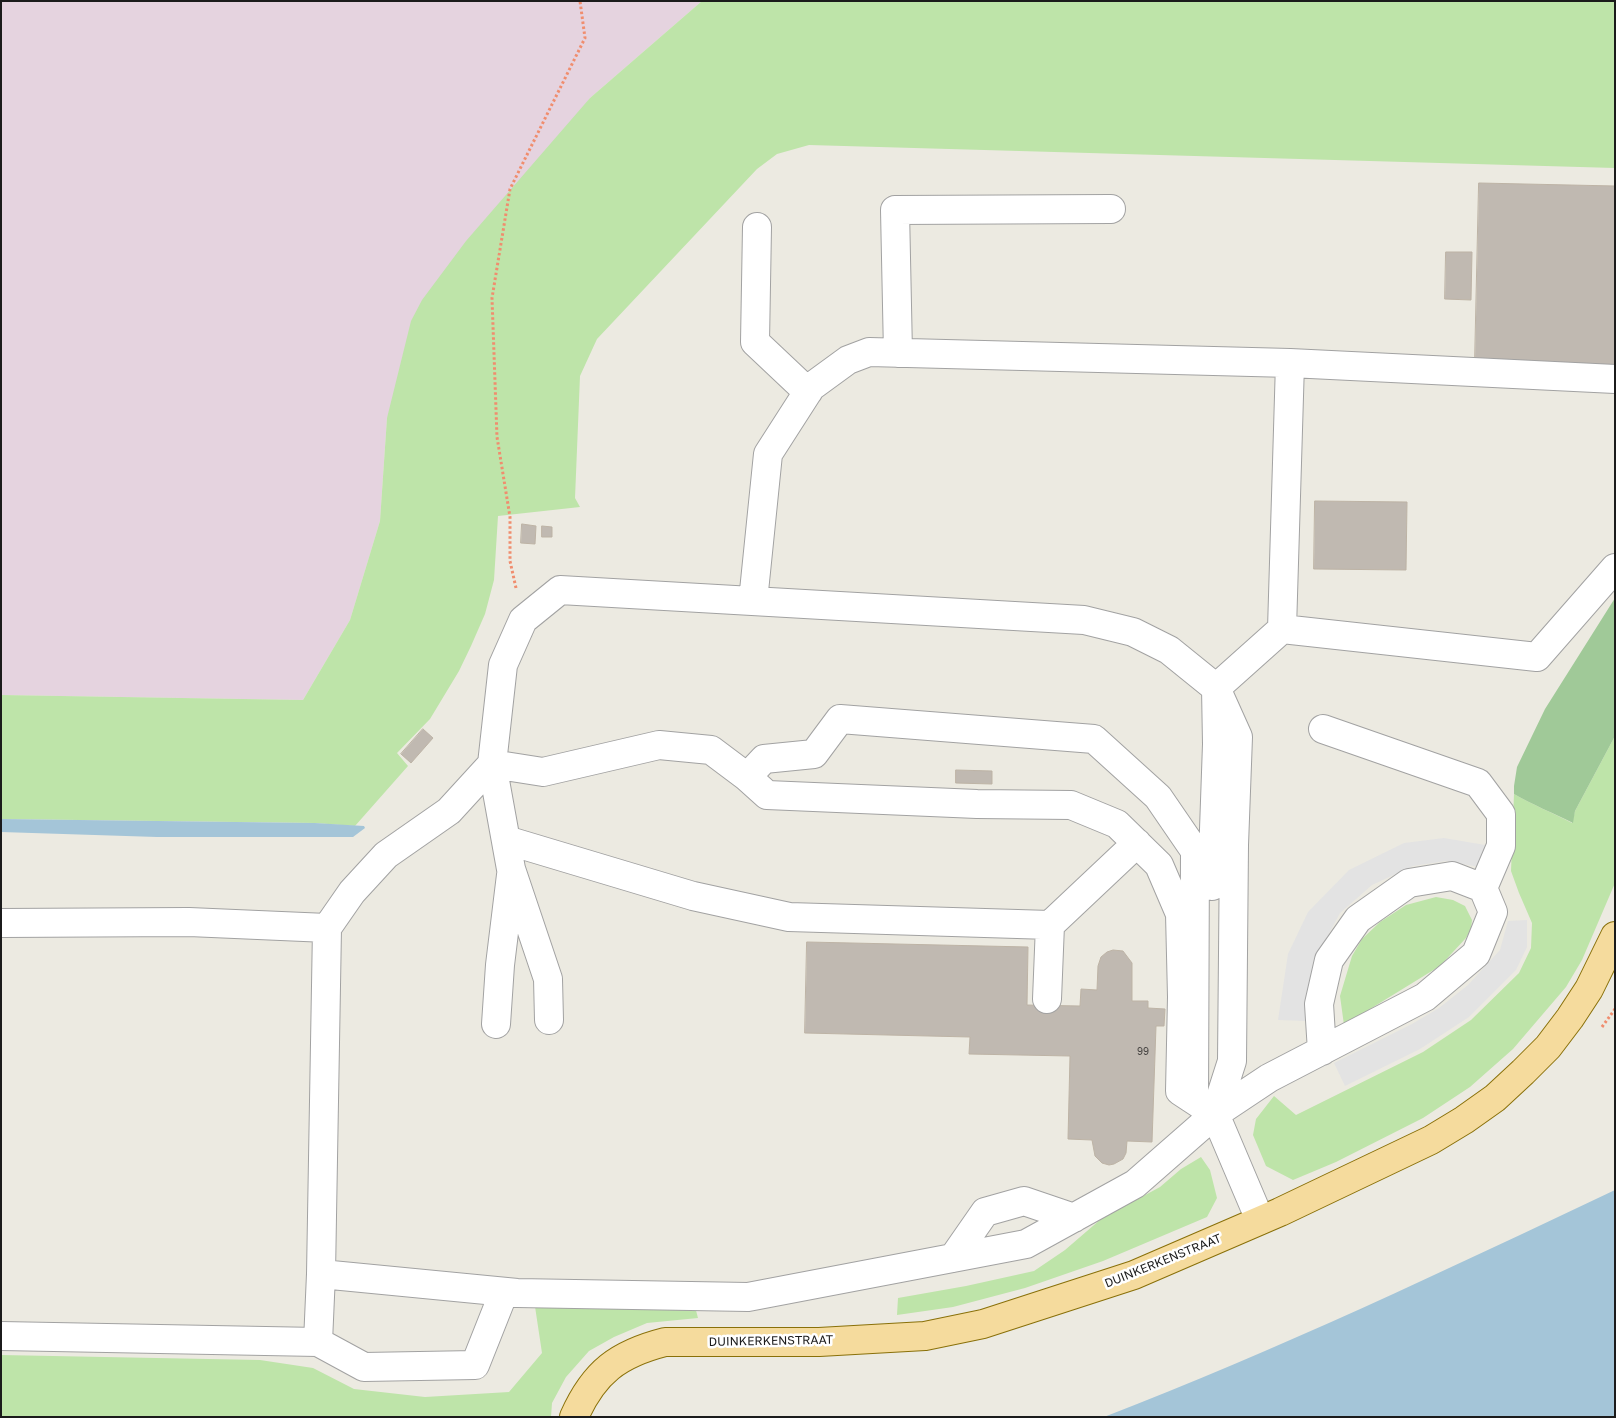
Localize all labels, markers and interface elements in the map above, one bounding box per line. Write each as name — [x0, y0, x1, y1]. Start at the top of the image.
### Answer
house number: 99 — [1137, 1046, 1149, 1058]
street label: DUINKERKENSTRAAT — [1103, 1231, 1223, 1291]
street label: DUINKERKENSTRAAT — [709, 1333, 833, 1349]

